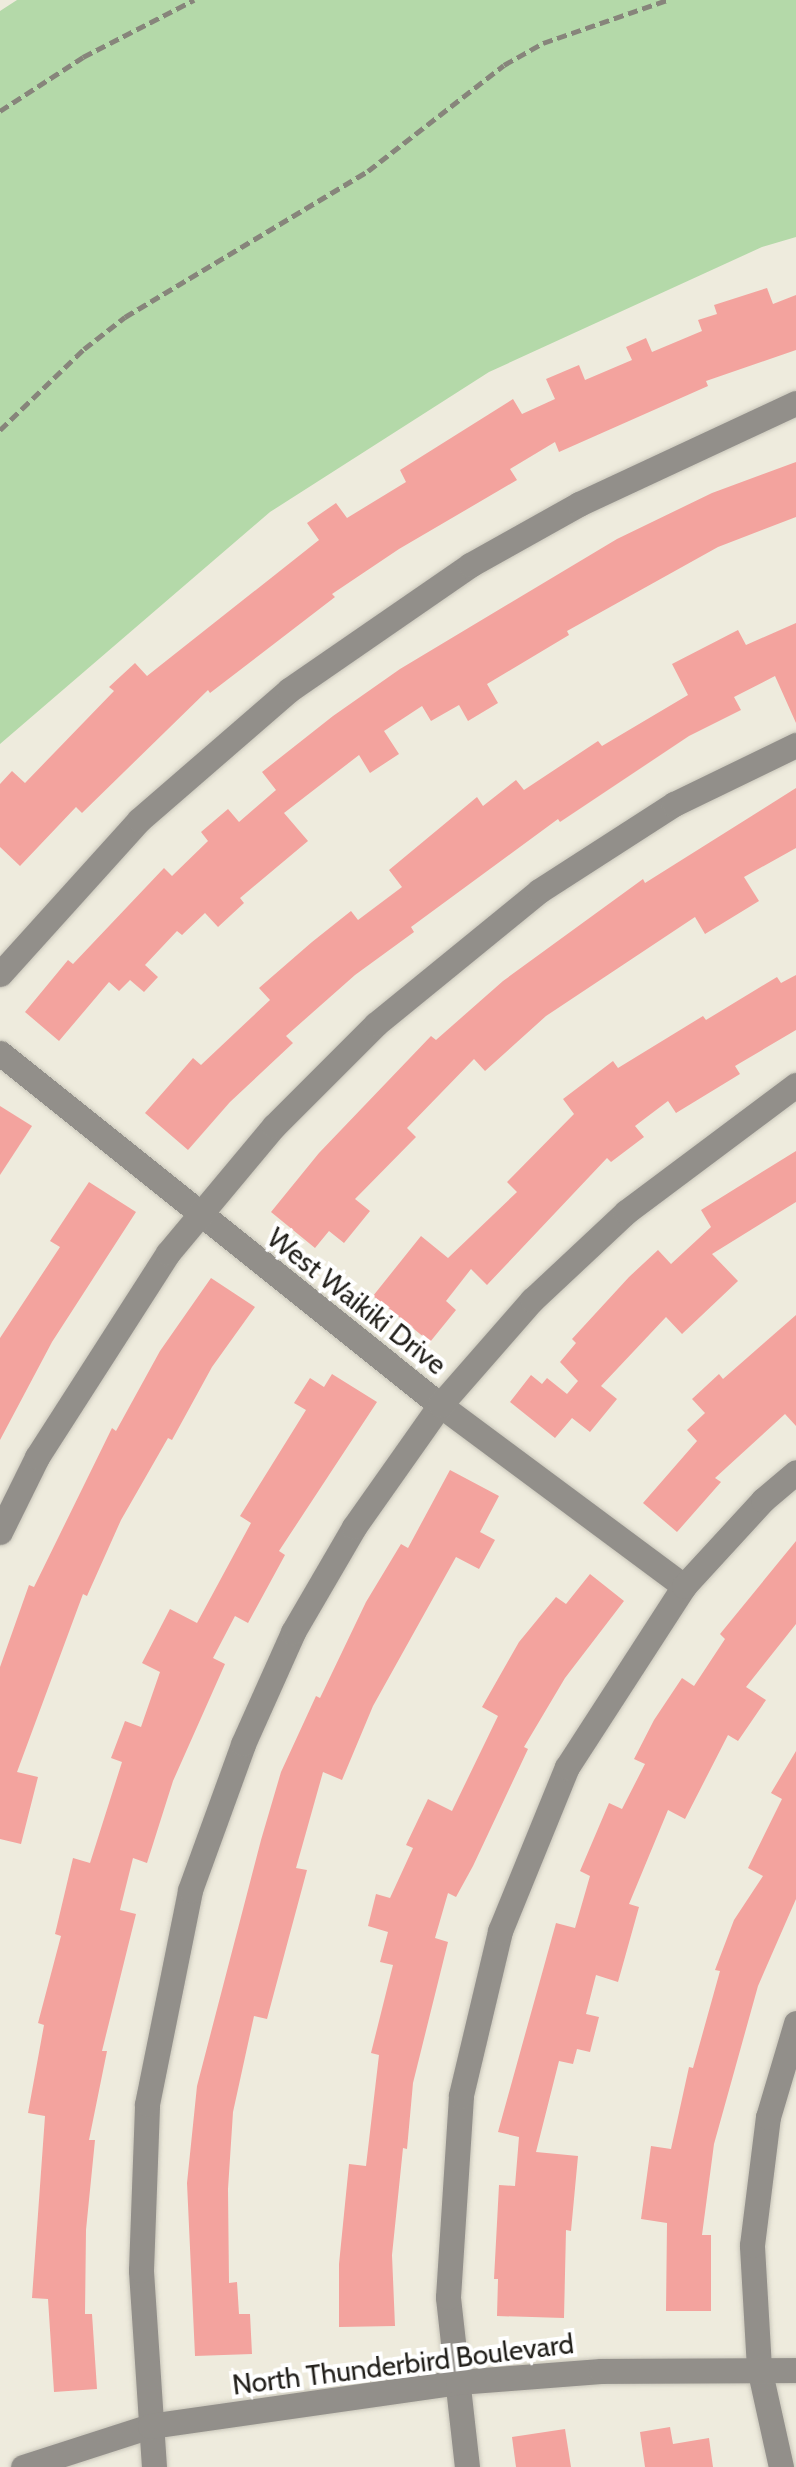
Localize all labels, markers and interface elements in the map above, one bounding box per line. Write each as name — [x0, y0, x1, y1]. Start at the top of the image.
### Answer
street label: West Waikiki Drive — [261, 1221, 453, 1381]
street label: North Thunderbird Boulevard — [230, 2326, 576, 2402]

